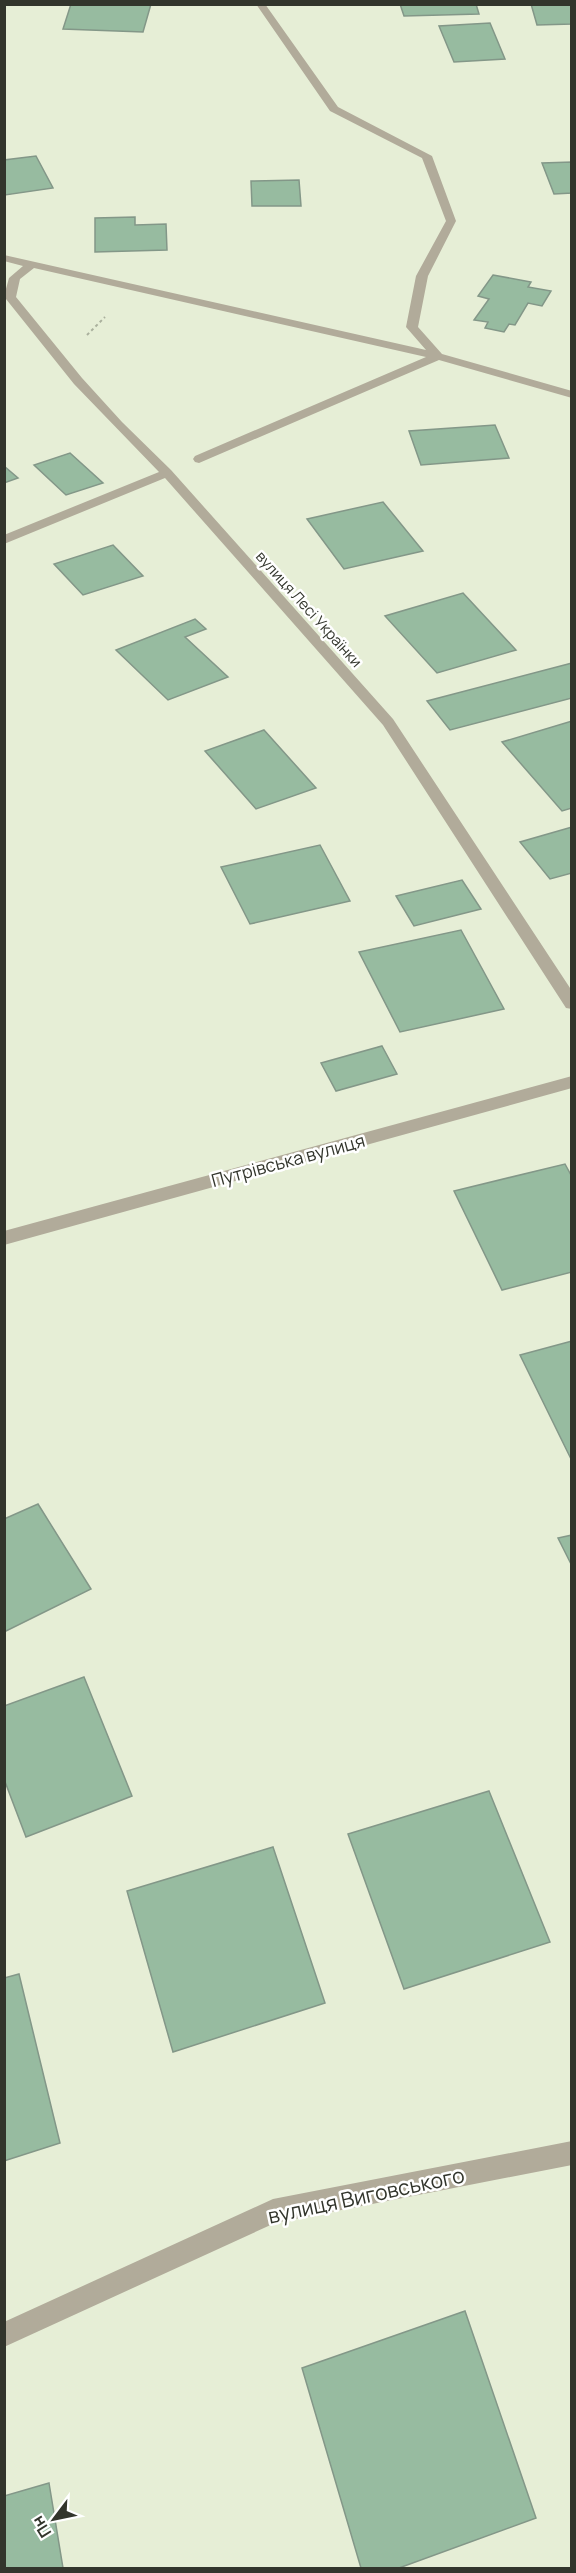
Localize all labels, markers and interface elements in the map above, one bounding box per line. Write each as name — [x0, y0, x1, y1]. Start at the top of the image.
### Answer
street label: вулиця Лесі Українки — [251, 546, 367, 672]
street label: Путрівська вулиця — [209, 1128, 367, 1192]
street label: вулиця Виговського — [265, 2160, 467, 2230]
north arrow — [24, 2489, 84, 2549]
text: Пн — [26, 2512, 56, 2542]

